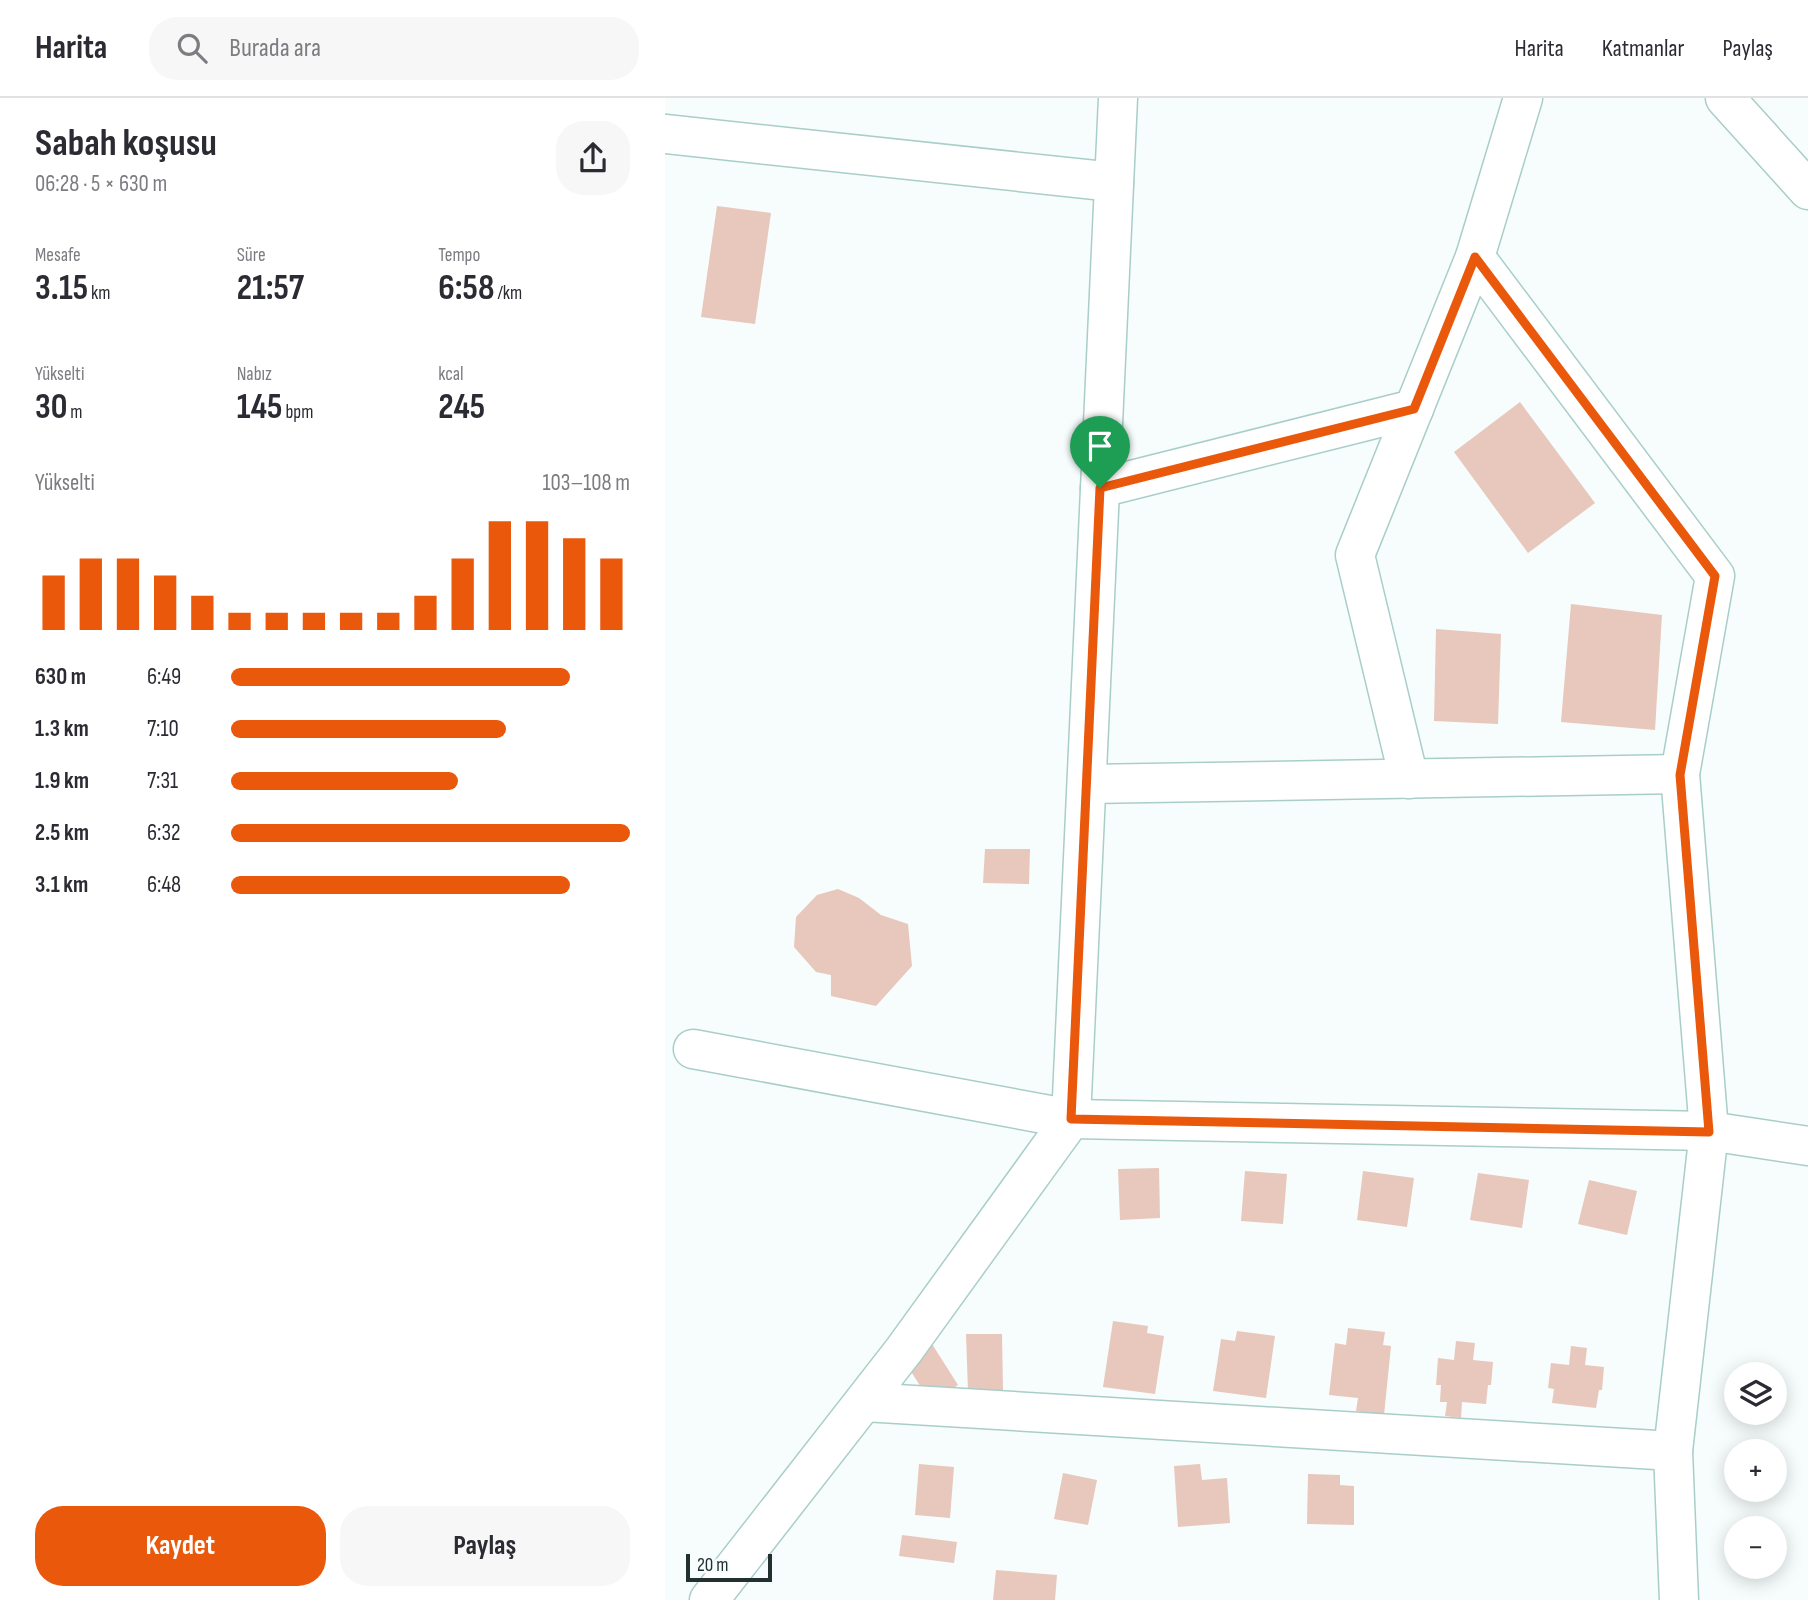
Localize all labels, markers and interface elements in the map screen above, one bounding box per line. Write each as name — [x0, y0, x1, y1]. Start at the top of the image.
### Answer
search box — [149, 17, 639, 80]
text: Harita — [35, 28, 107, 68]
icon: search — [173, 29, 211, 67]
text: Burada ara — [229, 33, 321, 64]
text: Harita — [1514, 34, 1564, 63]
text: Katmanlar — [1602, 34, 1685, 63]
text: Paylaş — [1723, 34, 1773, 63]
text: Sabah koşusu — [35, 121, 217, 166]
button: share — [556, 121, 630, 195]
text: 06:28 · 5 × 630 m — [35, 170, 167, 198]
text: Mesafe — [35, 244, 81, 267]
text: Süre — [237, 244, 266, 267]
text: Tempo — [438, 244, 480, 267]
text: 3.15 — [35, 267, 88, 310]
text: 21:57 — [237, 267, 304, 310]
text: 6:58 — [438, 267, 495, 310]
text: km — [88, 282, 111, 305]
text: /km — [495, 282, 522, 305]
text: Yükselti — [35, 363, 84, 386]
text: Nabız — [237, 363, 272, 386]
text: kcal — [438, 363, 463, 386]
text: 30 — [35, 386, 67, 429]
text: 145 — [237, 386, 282, 429]
text: 245 — [438, 386, 485, 429]
text: m — [67, 401, 83, 424]
text: bpm — [282, 401, 313, 424]
pin — [1070, 416, 1130, 488]
icon: arrive — [1081, 427, 1119, 465]
text: Yükselti — [35, 469, 95, 497]
text: 103–108 m — [542, 469, 630, 497]
text: 630 m — [35, 663, 86, 691]
text: 6:49 — [147, 663, 181, 691]
text: 1.3 km — [35, 715, 89, 743]
text: 7:10 — [147, 715, 179, 743]
text: 1.9 km — [35, 767, 89, 795]
text: 7:31 — [147, 767, 178, 795]
text: 2.5 km — [35, 819, 89, 847]
text: 6:32 — [147, 819, 181, 847]
text: 3.1 km — [35, 871, 88, 899]
text: 6:48 — [147, 871, 181, 899]
map controls — [1724, 1362, 1787, 1579]
button: layers — [1724, 1362, 1787, 1425]
button: + — [1724, 1439, 1787, 1502]
button: Kaydet — [35, 1506, 326, 1586]
button: Paylaş — [340, 1506, 630, 1586]
button: − — [1724, 1516, 1787, 1579]
scale bar — [686, 1551, 772, 1583]
text: 20 m — [697, 1554, 729, 1577]

